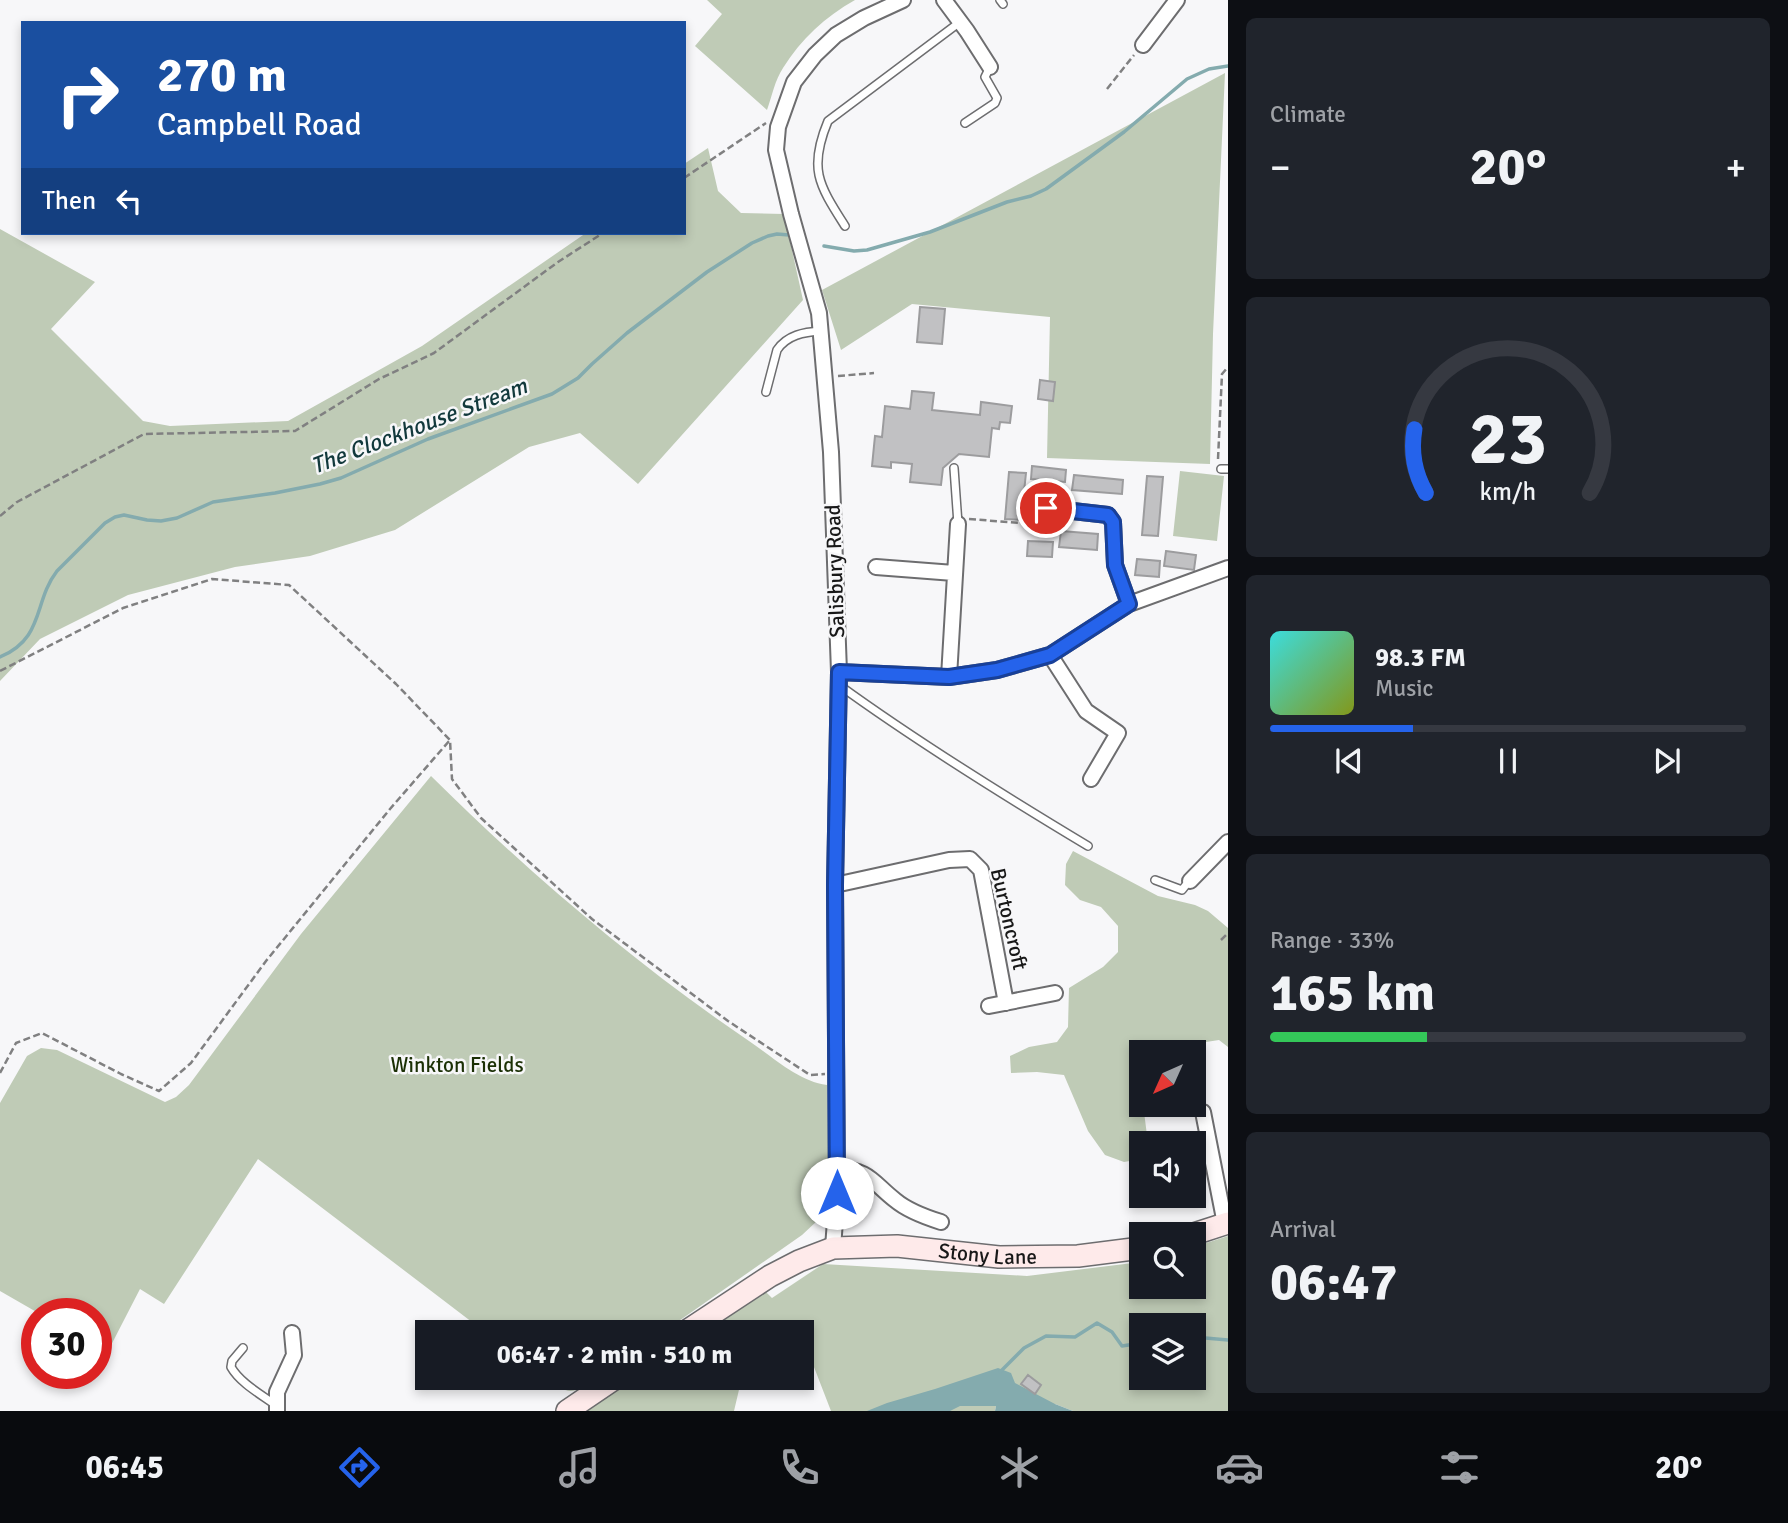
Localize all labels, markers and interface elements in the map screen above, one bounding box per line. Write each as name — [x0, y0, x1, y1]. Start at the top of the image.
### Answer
text: 270 m — [157, 45, 287, 105]
icon: right — [42, 49, 133, 140]
text: Climate — [1270, 100, 1346, 129]
text: Campbell Road — [157, 105, 362, 144]
text: 20° — [1470, 135, 1546, 199]
text: − — [1270, 144, 1291, 191]
text: + — [1725, 144, 1746, 191]
icon: left — [110, 182, 148, 220]
text: Then — [42, 185, 96, 217]
water label: The Clockhouse Stream — [307, 371, 532, 481]
text: 23 — [1469, 395, 1547, 484]
text: km/h — [1480, 476, 1536, 507]
pin — [1016, 478, 1076, 538]
icon: arrive — [1027, 489, 1065, 527]
street label: Salisbury Road — [820, 504, 850, 638]
text: 98.3 FM — [1375, 642, 1466, 674]
text: Music — [1375, 674, 1433, 703]
icon: previous — [1330, 742, 1368, 780]
icon: pause — [1489, 742, 1527, 780]
icon: next — [1648, 742, 1686, 780]
street label: Burtoncroft — [985, 866, 1033, 973]
text: Range · 33% — [1270, 926, 1394, 955]
text: 165 km — [1270, 961, 1435, 1025]
north arrow — [1129, 1040, 1206, 1116]
map controls — [1129, 1040, 1206, 1390]
park label: Winkton Fields — [390, 1052, 524, 1078]
button: sound — [1129, 1131, 1206, 1208]
position arrow — [800, 1156, 874, 1230]
text: Arrival — [1270, 1215, 1336, 1244]
button: search — [1129, 1222, 1206, 1299]
street label: Stony Lane — [937, 1238, 1037, 1271]
text: 06:47 — [1270, 1250, 1398, 1314]
speed limit sign: 30 — [21, 1298, 112, 1389]
button: layers — [1129, 1313, 1206, 1390]
text: 06:47 · 2 min · 510 m — [497, 1339, 732, 1371]
icon: directions — [335, 1443, 384, 1492]
icon: music — [555, 1443, 604, 1492]
icon: phone — [775, 1443, 824, 1492]
icon: climate — [995, 1443, 1044, 1492]
icon: car — [1215, 1443, 1264, 1492]
icon: filters — [1435, 1443, 1484, 1492]
text: 06:45 — [86, 1448, 164, 1487]
text: 20° — [1655, 1448, 1702, 1487]

